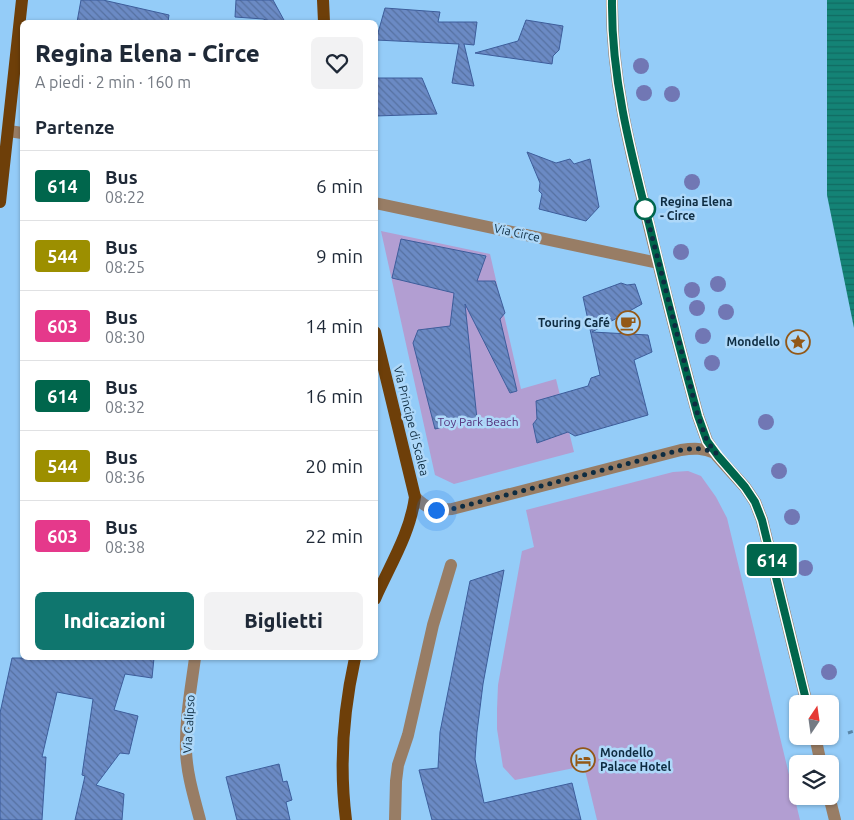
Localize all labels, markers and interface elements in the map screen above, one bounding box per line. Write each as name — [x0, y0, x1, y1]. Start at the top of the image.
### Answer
button: heart — [311, 37, 363, 89]
text: Regina Elena - Circe — [35, 40, 260, 67]
text: A piedi · 2 min · 160 m — [35, 73, 191, 91]
text: Partenze — [35, 116, 115, 138]
text: Bus — [105, 166, 138, 188]
text: 6 min — [316, 175, 363, 197]
text: 614 — [47, 176, 78, 196]
text: 08:22 — [105, 188, 145, 206]
place label: Regina Elena - Circe — [660, 195, 733, 222]
marker: Regina Elena - Circe — [634, 198, 656, 220]
street label: Via Circe — [493, 221, 541, 244]
text: Bus — [105, 236, 138, 258]
text: 9 min — [316, 245, 363, 267]
text: 544 — [47, 246, 78, 266]
text: 08:25 — [105, 258, 145, 276]
text: Bus — [105, 306, 138, 328]
cafe icon: Touring Café — [615, 310, 641, 336]
text: 14 min — [305, 315, 363, 337]
text: 603 — [47, 316, 78, 336]
place label: Touring Café — [538, 316, 610, 329]
text: 08:30 — [105, 328, 145, 346]
place icon: Mondello — [785, 329, 811, 355]
place label: Mondello — [726, 335, 780, 348]
street label: Via Principe di Scalea — [392, 365, 431, 477]
text: Bus — [105, 376, 138, 398]
text: 16 min — [305, 385, 363, 407]
text: 614 — [47, 386, 78, 406]
text: 08:32 — [105, 398, 145, 416]
park label: Toy Park Beach — [437, 415, 519, 428]
text: Bus — [105, 446, 138, 468]
text: 20 min — [305, 455, 363, 477]
text: 544 — [47, 456, 78, 476]
text: 08:36 — [105, 468, 145, 486]
your location — [424, 498, 449, 523]
text: Bus — [105, 516, 138, 538]
text: 22 min — [305, 525, 363, 547]
text: 603 — [47, 526, 78, 546]
text: 08:38 — [105, 538, 145, 556]
line badge: 614 — [743, 544, 801, 576]
text: 614 — [757, 550, 787, 570]
button: Indicazioni — [35, 592, 194, 650]
button: Biglietti — [204, 592, 363, 650]
street label: Via Calipso — [180, 694, 197, 754]
north arrow — [789, 695, 839, 745]
map controls — [789, 695, 839, 805]
place label: Mondello Palace Hotel — [600, 746, 671, 773]
hotel icon: Mondello Palace Hotel — [570, 747, 596, 773]
button: layers — [789, 755, 839, 805]

